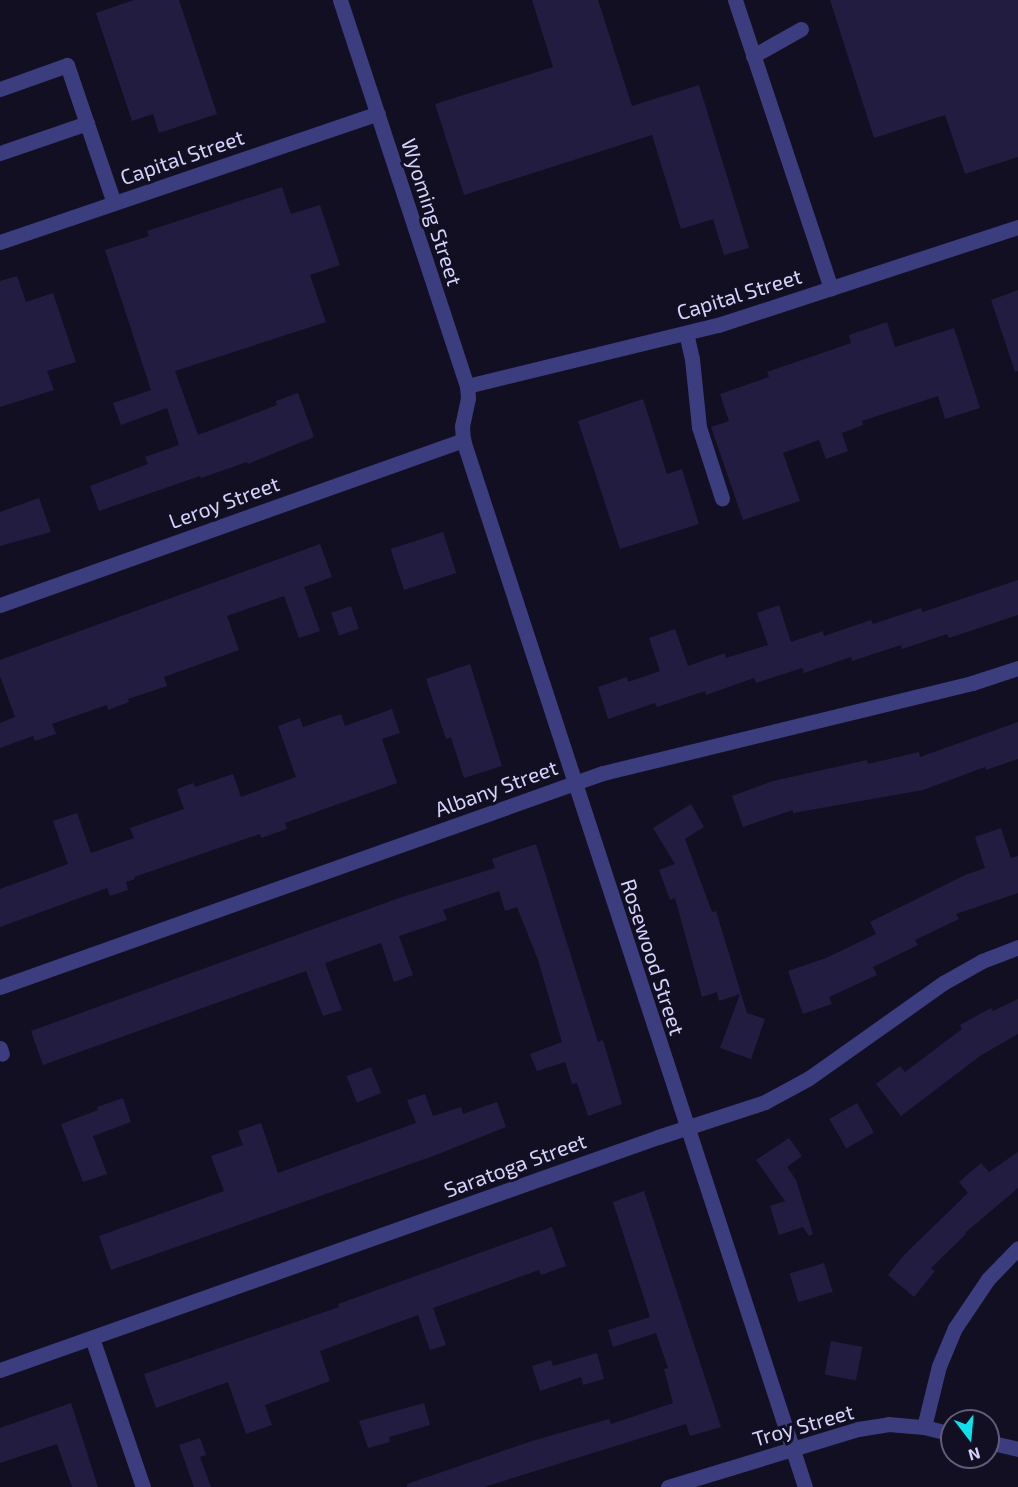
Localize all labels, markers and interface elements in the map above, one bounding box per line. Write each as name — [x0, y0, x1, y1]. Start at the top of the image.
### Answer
street label: Capital Street — [117, 124, 247, 190]
street label: Wyoming Street — [396, 135, 468, 289]
street label: Capital Street — [673, 263, 805, 325]
street label: Leroy Street — [165, 470, 283, 534]
street label: Albany Street — [431, 754, 561, 822]
street label: Rosewood Street — [616, 876, 690, 1038]
street label: Saratoga Street — [441, 1128, 589, 1202]
street label: Troy Street — [749, 1399, 857, 1451]
north arrow — [940, 1409, 1000, 1469]
text: N — [966, 1444, 983, 1466]

